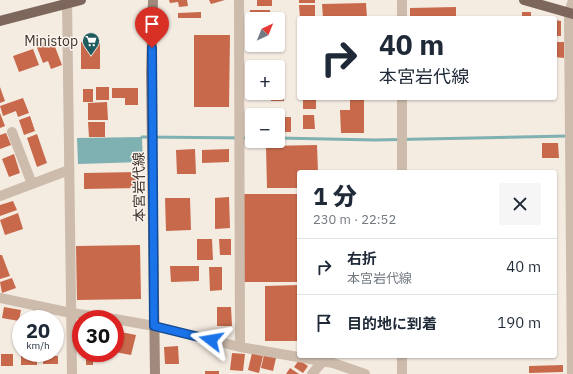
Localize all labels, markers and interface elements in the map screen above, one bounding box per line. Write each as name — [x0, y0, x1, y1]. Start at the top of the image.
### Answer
pin — [135, 7.0, 169, 48]
north arrow — [245, 12, 285, 52]
map controls — [245, 12, 285, 148]
icon: arrive — [141, 13, 163, 35]
text: 40 m — [379, 26, 444, 63]
supermarket icon: Ministop — [81, 31, 101, 56]
place label: Ministop — [24, 32, 78, 50]
icon: right — [313, 32, 365, 84]
button: + — [245, 60, 285, 100]
text: 本宮岩代線 — [379, 65, 469, 88]
button: − — [245, 108, 285, 148]
street label: 本宮岩代線 — [129, 152, 149, 222]
text: 1 分 — [313, 180, 357, 212]
button: close — [499, 183, 541, 225]
text: 230 m · 22:52 — [313, 211, 396, 228]
text: 右折 — [347, 249, 377, 268]
icon: right — [313, 256, 335, 278]
text: 40 m — [506, 257, 541, 276]
text: 本宮岩代線 — [347, 270, 412, 287]
speed limit sign: 30 — [72, 310, 124, 362]
icon: arrive — [313, 312, 335, 334]
text: 190 m — [497, 313, 541, 332]
text: 目的地に到着 — [347, 314, 437, 333]
text: 20 — [26, 317, 50, 344]
position arrow — [190, 319, 232, 361]
text: km/h — [26, 339, 50, 352]

